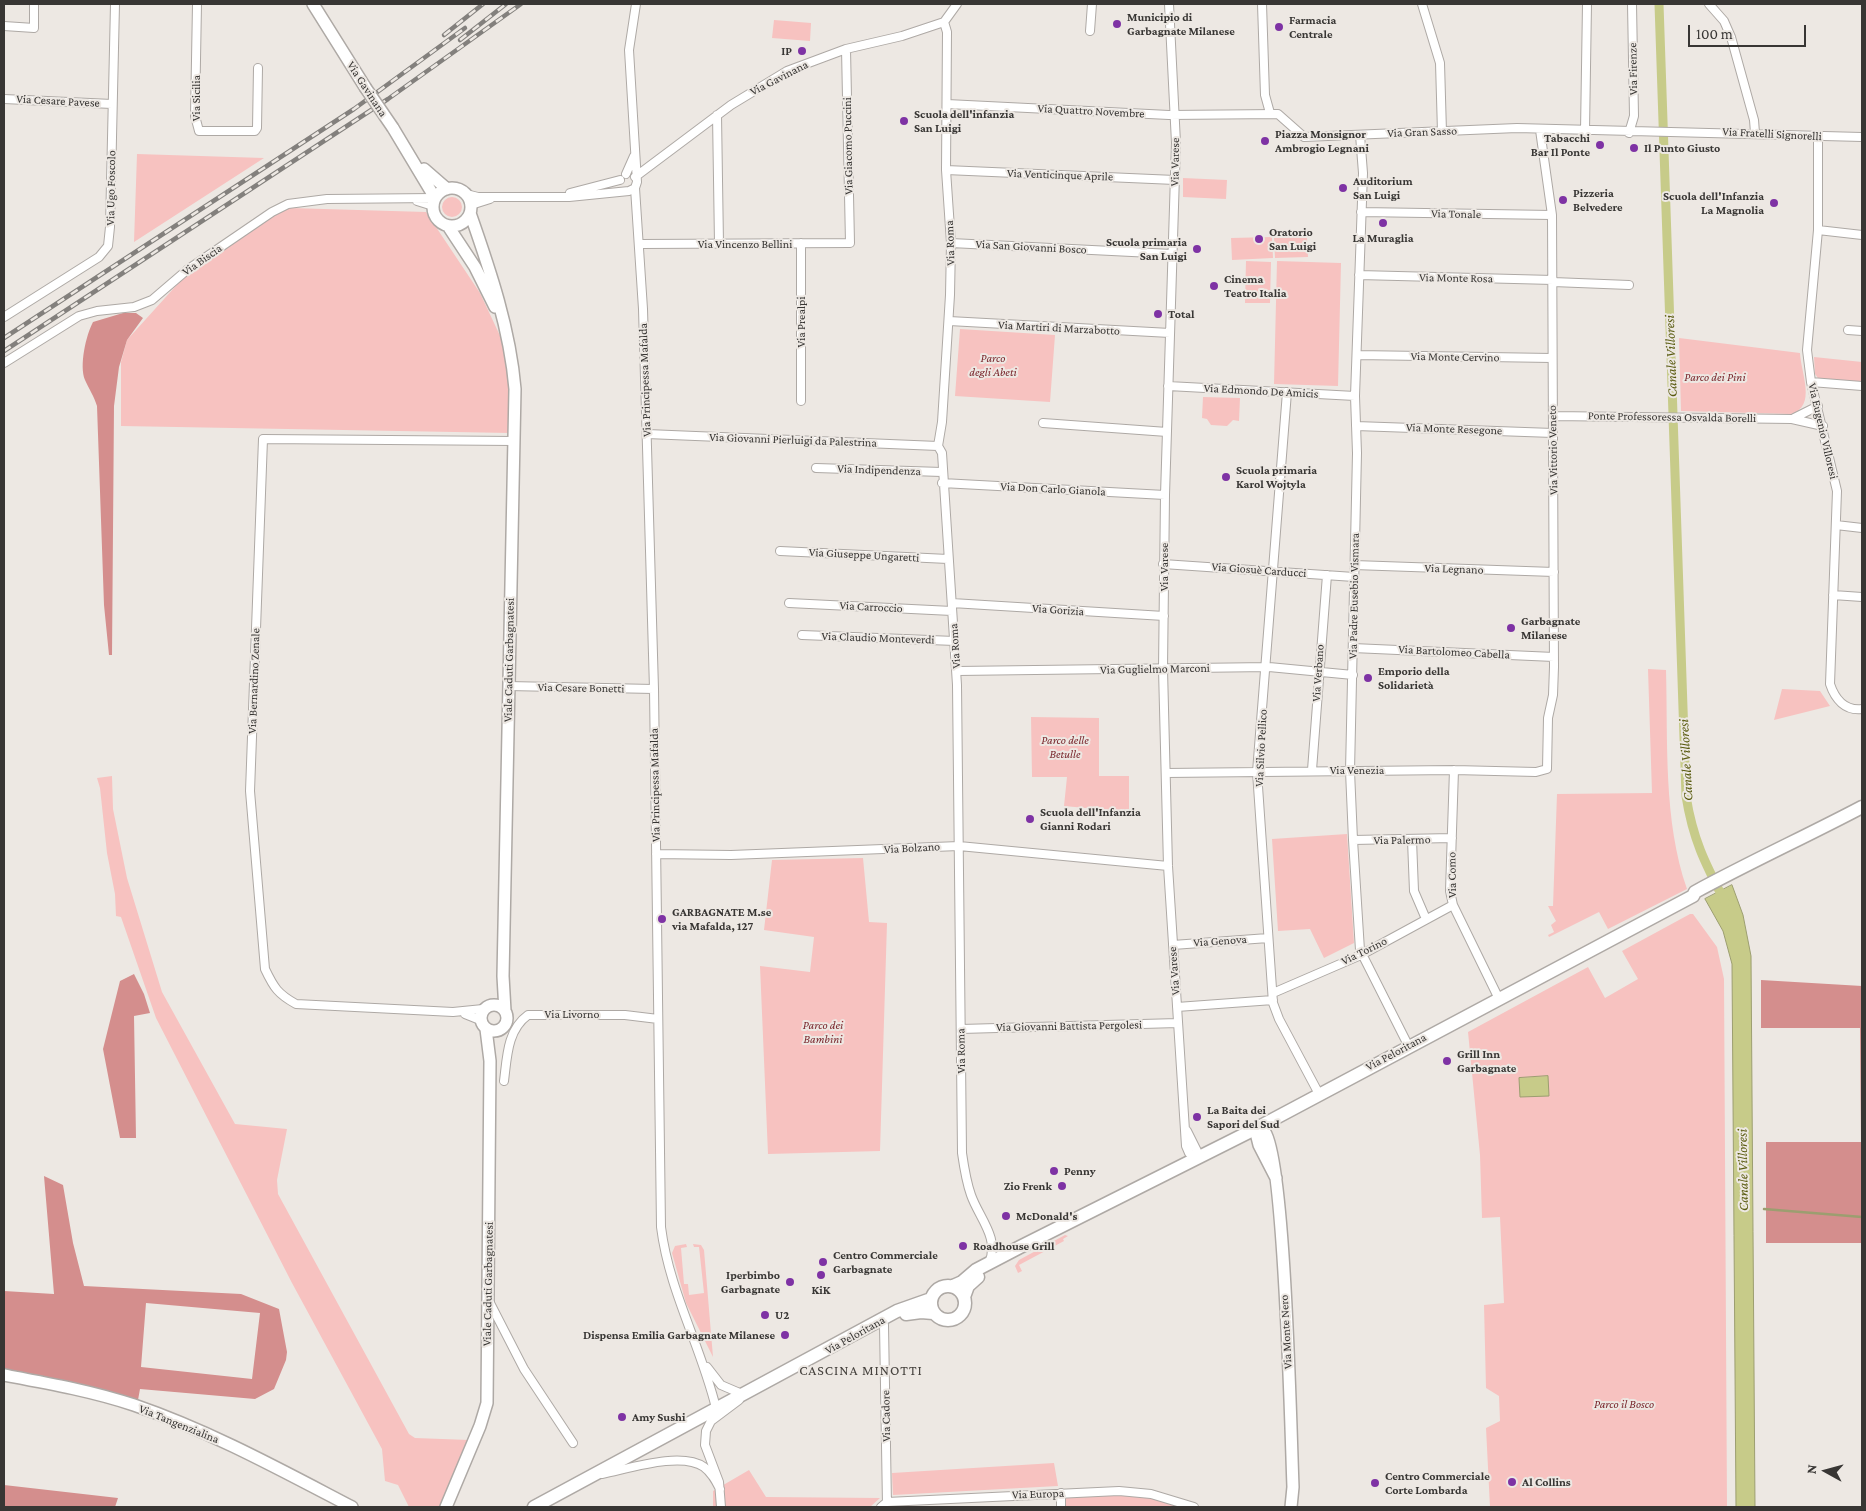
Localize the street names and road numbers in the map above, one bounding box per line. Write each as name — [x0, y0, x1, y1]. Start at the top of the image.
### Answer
street label: Via Firenze — [1625, 43, 1641, 95]
street label: Via Gavinana — [747, 57, 811, 99]
street label: Via Gavinana — [344, 58, 390, 120]
street label: Via Sicilia — [189, 75, 203, 121]
street label: Via Cesare Pavese — [16, 92, 100, 110]
street label: Via Giacomo Puccini — [840, 97, 856, 195]
street label: Via Quattro Novembre — [1037, 101, 1145, 121]
street label: Via Gran Sasso — [1387, 124, 1457, 140]
street label: Via Fratelli Signorelli — [1722, 124, 1822, 144]
street label: Via Varese — [1167, 138, 1183, 186]
street label: Via Ugo Foscolo — [103, 150, 119, 226]
street label: Via Venticinque Aprile — [1007, 166, 1113, 184]
street label: Via Tonale — [1431, 206, 1481, 222]
street label: Via Roma — [942, 220, 958, 266]
street label: Via Vincenzo Bellini — [698, 237, 792, 251]
street label: Via San Giovanni Bosco — [975, 237, 1087, 257]
street label: Via Biscia — [179, 241, 225, 279]
street label: Via Monte Rosa — [1419, 270, 1493, 286]
street label: Via Prealpi — [794, 296, 808, 348]
street label: Via Martiri di Marzabotto — [998, 318, 1120, 338]
street label: Via Principessa Mafalda — [636, 323, 654, 437]
street label: Via Monte Cervino — [1410, 349, 1500, 365]
street label: Via Edmondo De Amicis — [1203, 381, 1319, 401]
street label: Via Eugenio Villoresi — [1805, 381, 1841, 481]
street label: Via Vittorio Veneto — [1545, 405, 1561, 495]
street label: Ponte Professoressa Osvalda Borelli — [1588, 408, 1756, 426]
street label: Via Monte Resegone — [1406, 420, 1502, 438]
street label: Via Giovanni Pierluigi da Palestrina — [709, 430, 877, 450]
street label: Via Indipendenza — [837, 461, 921, 479]
street label: Via Don Carlo Gianola — [1000, 479, 1106, 499]
street label: Via Padre Eusebio Vismara — [1346, 533, 1362, 659]
street label: Via Varese — [1157, 543, 1171, 591]
street label: Via Giuseppe Ungaretti — [808, 545, 920, 565]
street label: Via Giosuè Carducci — [1211, 559, 1307, 581]
street label: Via Legnano — [1424, 561, 1484, 577]
street label: Viale Caduti Garbagnatesi — [501, 598, 517, 722]
street label: Via Carroccio — [839, 598, 903, 616]
street label: Via Gorizia — [1031, 601, 1085, 619]
street label: Via Roma — [946, 623, 964, 669]
street label: Via Bernardino Zenale — [245, 628, 263, 734]
street label: Via Claudio Monteverdi — [821, 629, 935, 647]
street label: Via Bartolomeo Cabella — [1398, 642, 1510, 662]
street label: Via Verbano — [1309, 644, 1327, 702]
street label: Via Guglielmo Marconi — [1100, 661, 1210, 677]
street label: Via Cesare Bonetti — [537, 680, 625, 696]
street label: Via Silvio Pellico — [1252, 709, 1270, 787]
street label: Via Principessa Mafalda — [647, 728, 663, 842]
street label: Via Venezia — [1330, 763, 1384, 777]
street label: Via Palermo — [1373, 832, 1431, 848]
street label: Via Bolzano — [884, 839, 940, 857]
street label: Via Como — [1444, 852, 1460, 898]
street label: Via Genova — [1193, 932, 1247, 950]
street label: Via Torino — [1339, 934, 1389, 968]
street label: Via Varese — [1165, 946, 1183, 996]
street label: Via Livorno — [545, 1007, 599, 1021]
street label: Via Giovanni Battista Pergolesi — [996, 1018, 1142, 1034]
street label: Via Roma — [953, 1028, 969, 1074]
street label: Via Peloritana — [1363, 1030, 1429, 1074]
street label: Viale Caduti Garbagnatesi — [480, 1222, 496, 1346]
street label: Via Monte Nero — [1277, 1294, 1295, 1370]
street label: Via Peloritana — [822, 1313, 888, 1357]
street label: Via Cadore — [878, 1390, 894, 1442]
street label: Via Tangenzialina — [137, 1401, 221, 1447]
street label: Via Europa — [1012, 1486, 1064, 1502]

